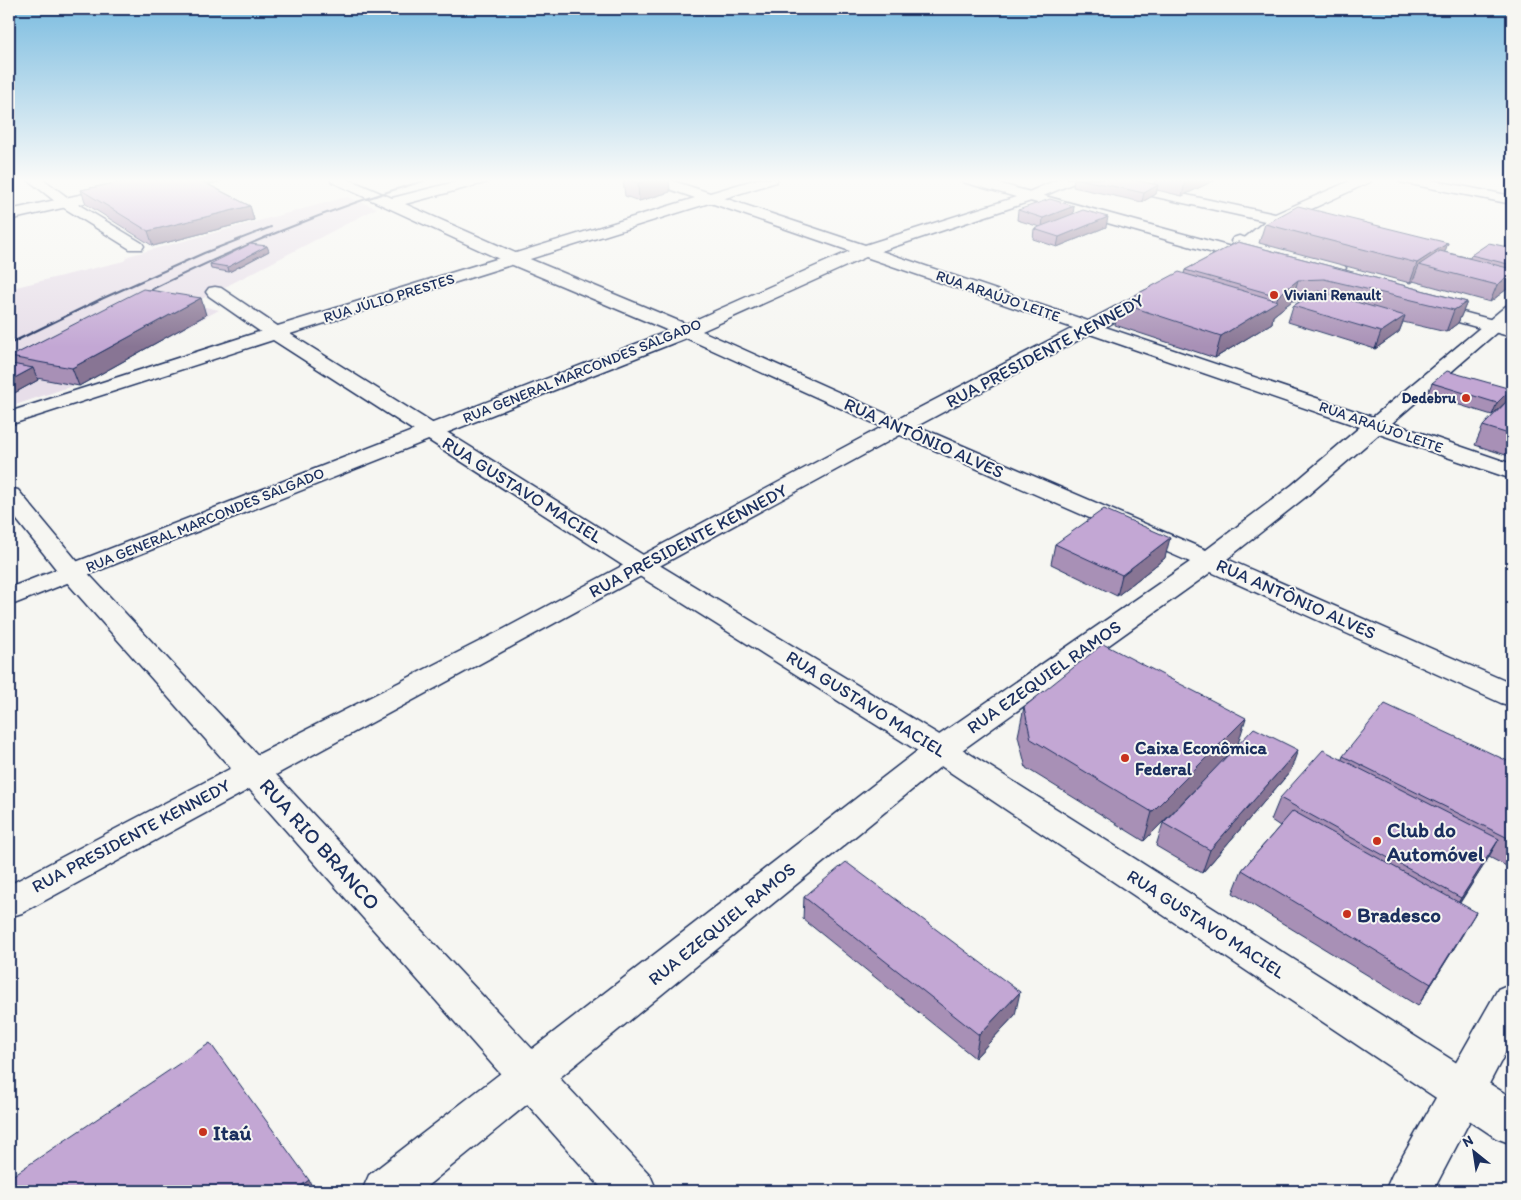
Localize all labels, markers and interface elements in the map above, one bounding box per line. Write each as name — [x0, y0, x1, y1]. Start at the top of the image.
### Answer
street label: RUA ARAÚJO LEITE — [934, 266, 1062, 326]
street label: RUA JÚLIO PRESTES — [321, 269, 457, 327]
place label: Viviani Renault — [1284, 286, 1381, 304]
street label: RUA PRESIDENTE KENNEDY — [942, 289, 1149, 413]
marker: Viviani Renault — [1268, 289, 1280, 301]
street label: RUA GENERAL MARCONDES SALGADO — [460, 315, 704, 427]
place label: Dedebru — [1401, 389, 1457, 407]
marker: Dedebru — [1460, 392, 1472, 404]
street label: RUA ANTÔNIO ALVES — [841, 393, 1007, 483]
street label: RUA ARAÚJO LEITE — [1317, 397, 1445, 457]
street label: RUA GUSTAVO MACIEL — [438, 432, 606, 548]
street label: RUA GENERAL MARCONDES SALGADO — [83, 464, 327, 576]
street label: RUA PRESIDENTE KENNEDY — [585, 479, 792, 603]
street label: RUA ANTÔNIO ALVES — [1213, 554, 1379, 644]
street label: RUA EZEQUIEL RAMOS — [963, 615, 1125, 739]
street label: RUA GUSTAVO MACIEL — [782, 646, 950, 762]
place label: Caixa Econômica Federal — [1135, 737, 1268, 780]
marker: Caixa Econômica Federal — [1119, 752, 1131, 764]
street label: RUA RIO BRANCO — [254, 773, 386, 915]
street label: RUA PRESIDENTE KENNEDY — [28, 774, 235, 898]
place label: Club do Automóvel — [1386, 817, 1485, 866]
marker: Club do Automóvel — [1371, 835, 1383, 847]
street label: RUA EZEQUIEL RAMOS — [644, 858, 800, 990]
street label: RUA GUSTAVO MACIEL — [1123, 865, 1289, 983]
place label: Bradesco — [1357, 902, 1441, 927]
marker: Bradesco — [1341, 908, 1353, 920]
place label: Itaú — [213, 1120, 252, 1145]
marker: Itaú — [197, 1126, 209, 1138]
north arrow — [1448, 1128, 1498, 1178]
text: N — [1459, 1131, 1476, 1151]

